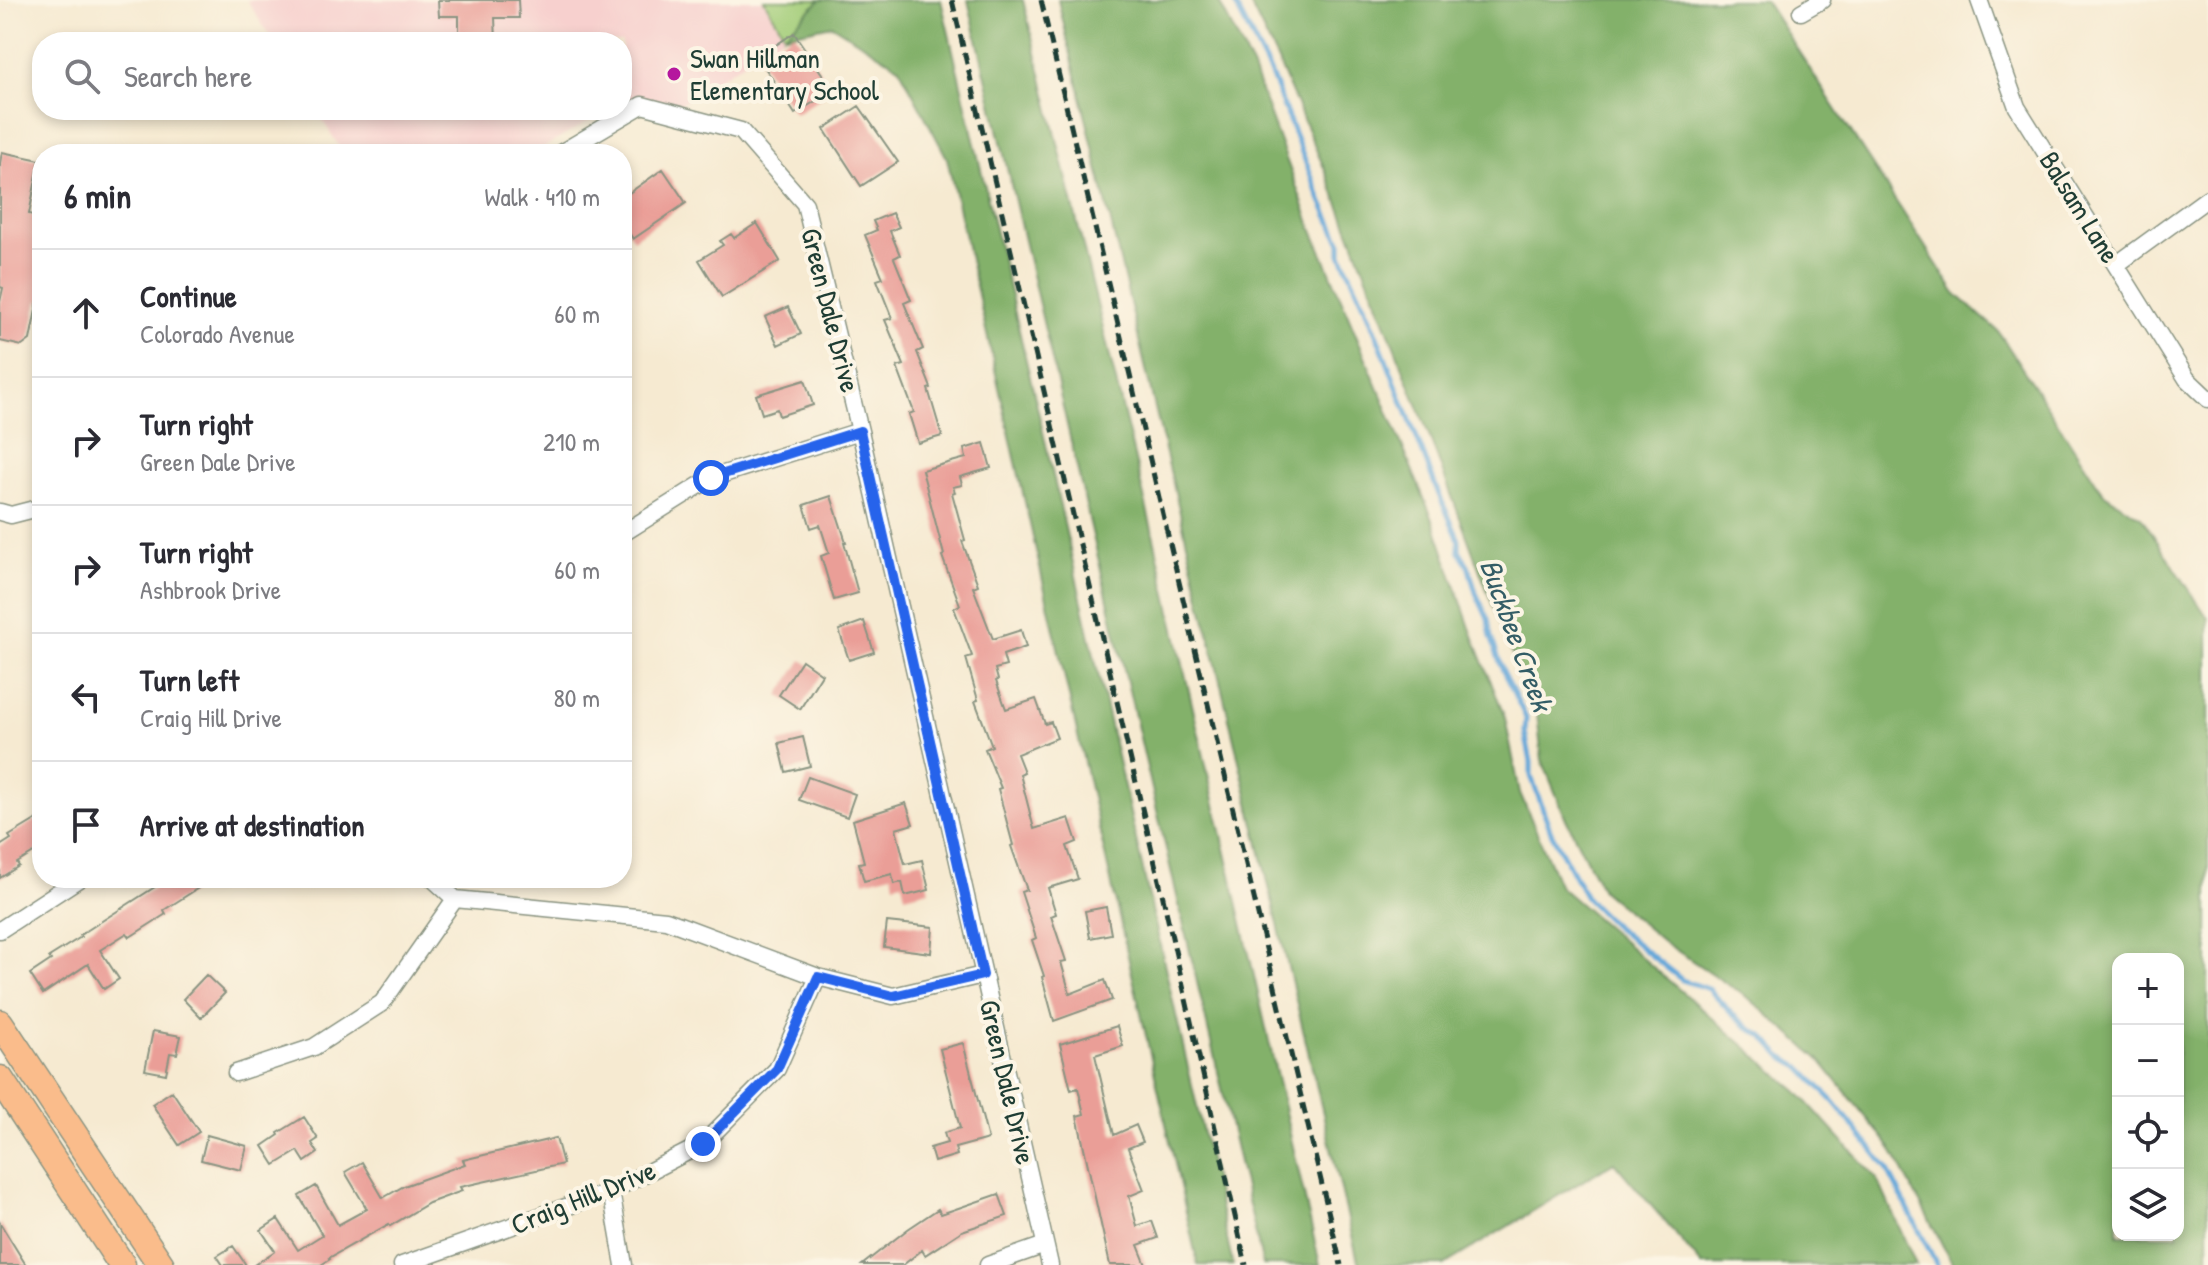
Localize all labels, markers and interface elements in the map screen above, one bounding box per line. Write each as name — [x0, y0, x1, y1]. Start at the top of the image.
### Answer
search box — [32, 32, 632, 120]
place label: Swan Hillman Elementary School — [690, 39, 880, 109]
icon: search — [60, 54, 104, 98]
text: Search here — [124, 56, 252, 96]
marker: Swan Hillman Elementary School — [665, 65, 683, 83]
street label: Balsam Lane — [2031, 144, 2129, 270]
text: 6 min — [64, 173, 132, 219]
text: Walk · 410 m — [484, 179, 600, 214]
street label: Green Dale Drive — [792, 224, 870, 396]
text: Continue — [140, 276, 237, 316]
icon: ahead — [64, 291, 108, 335]
text: 60 m — [554, 296, 600, 331]
text: Colorado Avenue — [140, 316, 295, 351]
text: Turn right — [140, 404, 253, 444]
icon: right — [64, 419, 108, 463]
text: 210 m — [543, 424, 600, 459]
text: Green Dale Drive — [140, 444, 296, 479]
route start — [693, 460, 729, 496]
text: Turn right — [140, 532, 253, 572]
icon: right — [64, 547, 108, 591]
text: 60 m — [554, 552, 600, 587]
water label: Buckbee Creek — [1471, 553, 1564, 718]
text: Ashbrook Drive — [140, 572, 281, 607]
text: Turn left — [140, 660, 239, 700]
icon: left — [64, 675, 108, 719]
text: 80 m — [553, 680, 600, 715]
text: Craig Hill Drive — [140, 700, 282, 735]
icon: arrive — [64, 803, 108, 847]
text: Arrive at destination — [140, 805, 365, 845]
map controls — [2112, 953, 2184, 1241]
button: + — [2112, 953, 2184, 1025]
street label: Green Dale Drive — [971, 996, 1045, 1168]
button: − — [2112, 1025, 2184, 1097]
button: locate — [2112, 1097, 2184, 1169]
route end — [685, 1126, 721, 1162]
street label: Craig Hill Drive — [505, 1151, 661, 1243]
button: layers — [2112, 1169, 2184, 1241]

